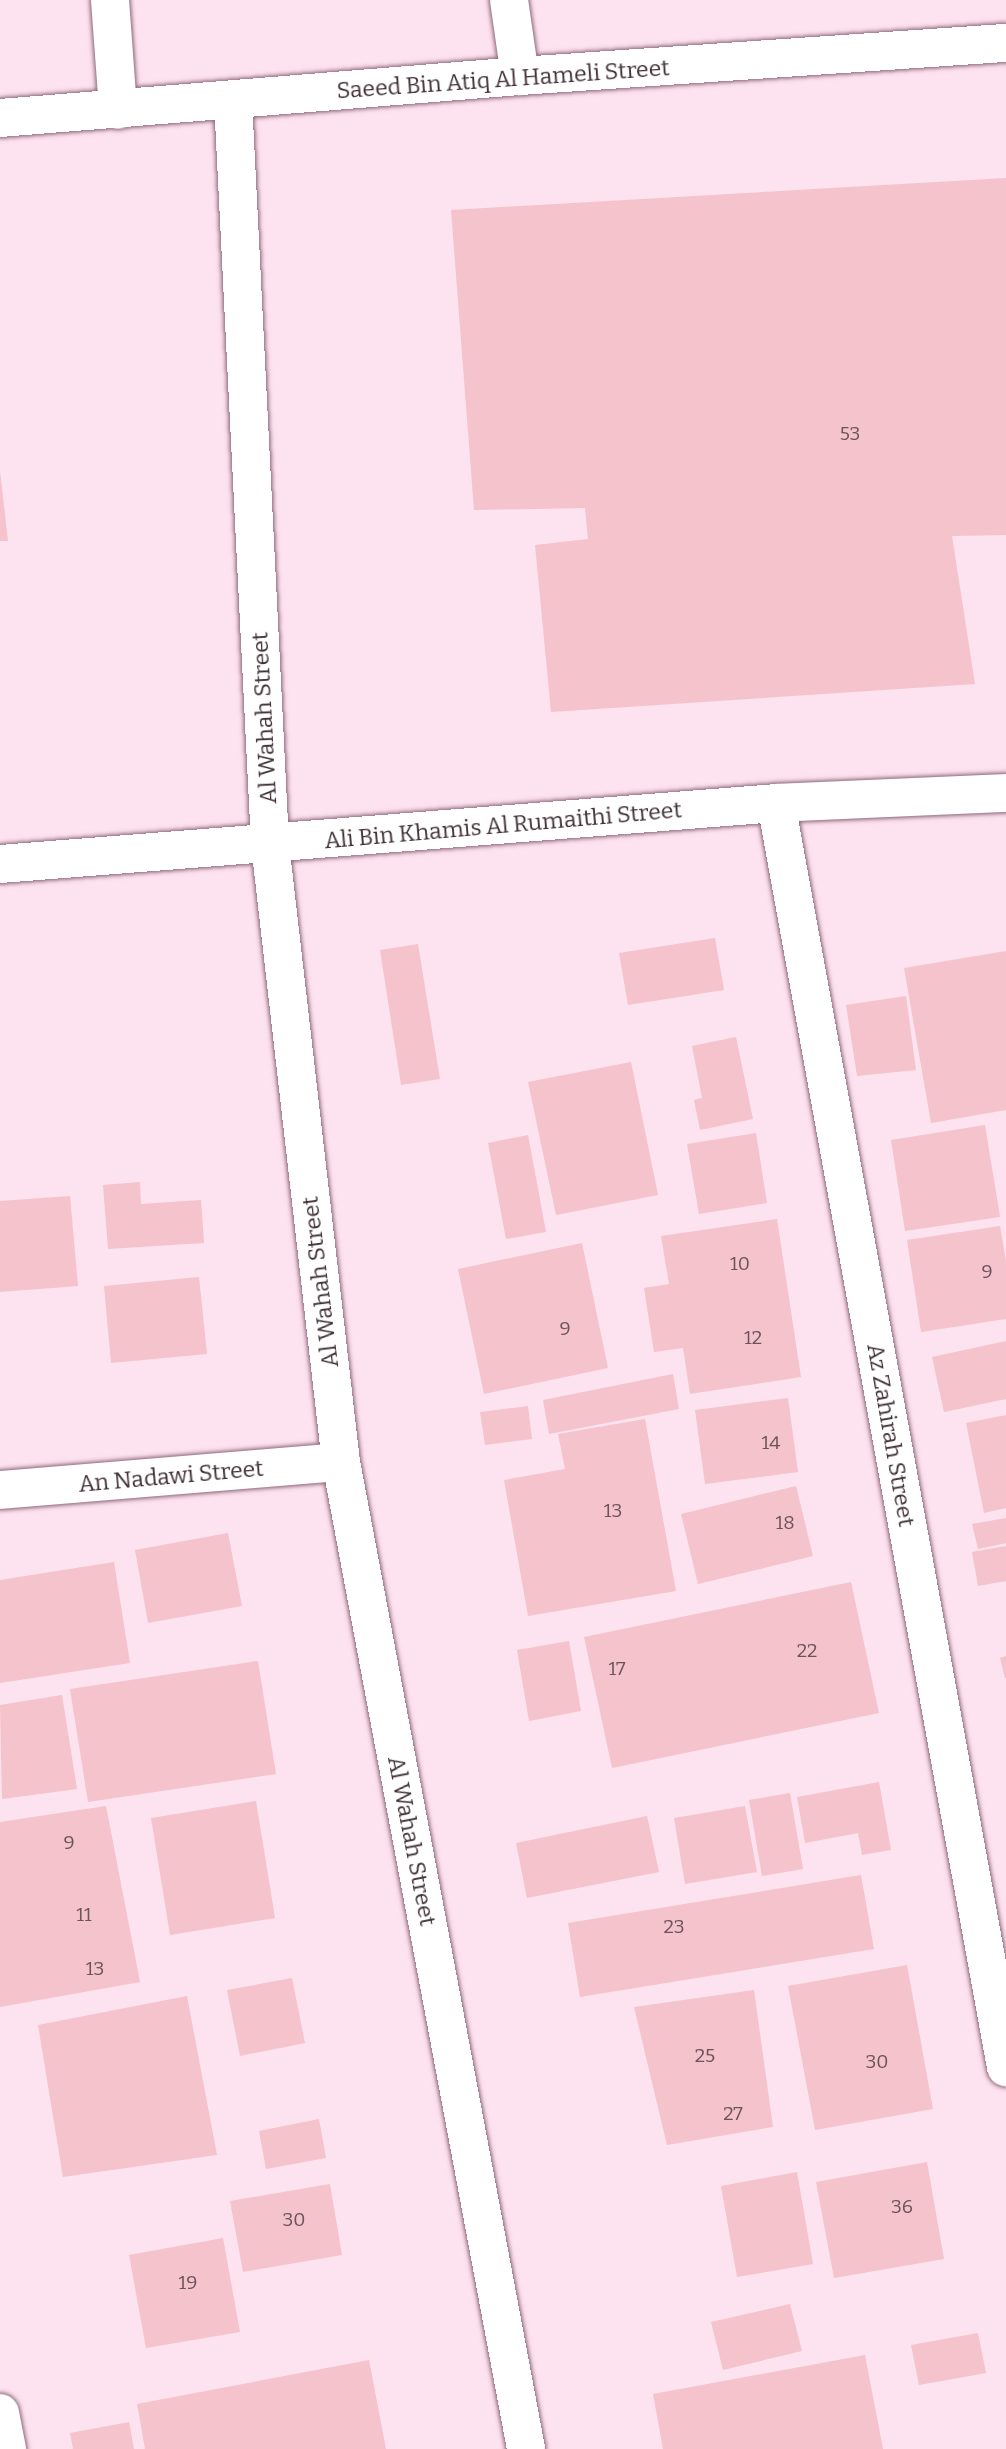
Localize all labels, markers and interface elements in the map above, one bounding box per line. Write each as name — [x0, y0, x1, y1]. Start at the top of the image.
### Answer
street label: Saeed Bin Atiq Al Hameli Street — [336, 54, 670, 104]
house number: 53 — [840, 423, 860, 445]
street label: Al Wahah Street — [246, 631, 282, 805]
street label: Ali Bin Khamis Al Rumaithi Street — [323, 796, 683, 854]
street label: Al Wahah Street — [296, 1195, 344, 1369]
house number: 10 — [730, 1253, 750, 1275]
house number: 9 — [981, 1261, 993, 1283]
house number: 9 — [559, 1318, 571, 1340]
house number: 12 — [744, 1327, 762, 1349]
street label: Az Zahirah Street — [861, 1341, 921, 1529]
house number: 14 — [762, 1432, 780, 1454]
street label: An Nadawi Street — [77, 1454, 265, 1498]
house number: 13 — [604, 1500, 622, 1522]
house number: 18 — [775, 1512, 795, 1534]
house number: 22 — [797, 1640, 817, 1662]
house number: 17 — [608, 1658, 626, 1680]
street label: Al Wahah Street — [382, 1754, 442, 1928]
house number: 9 — [63, 1832, 75, 1854]
house number: 11 — [76, 1904, 92, 1926]
house number: 23 — [663, 1916, 685, 1938]
house number: 13 — [86, 1958, 104, 1980]
house number: 25 — [695, 2045, 715, 2067]
house number: 30 — [865, 2051, 889, 2073]
house number: 27 — [723, 2103, 743, 2125]
house number: 36 — [891, 2196, 913, 2218]
house number: 30 — [282, 2209, 306, 2231]
house number: 19 — [179, 2272, 197, 2294]

